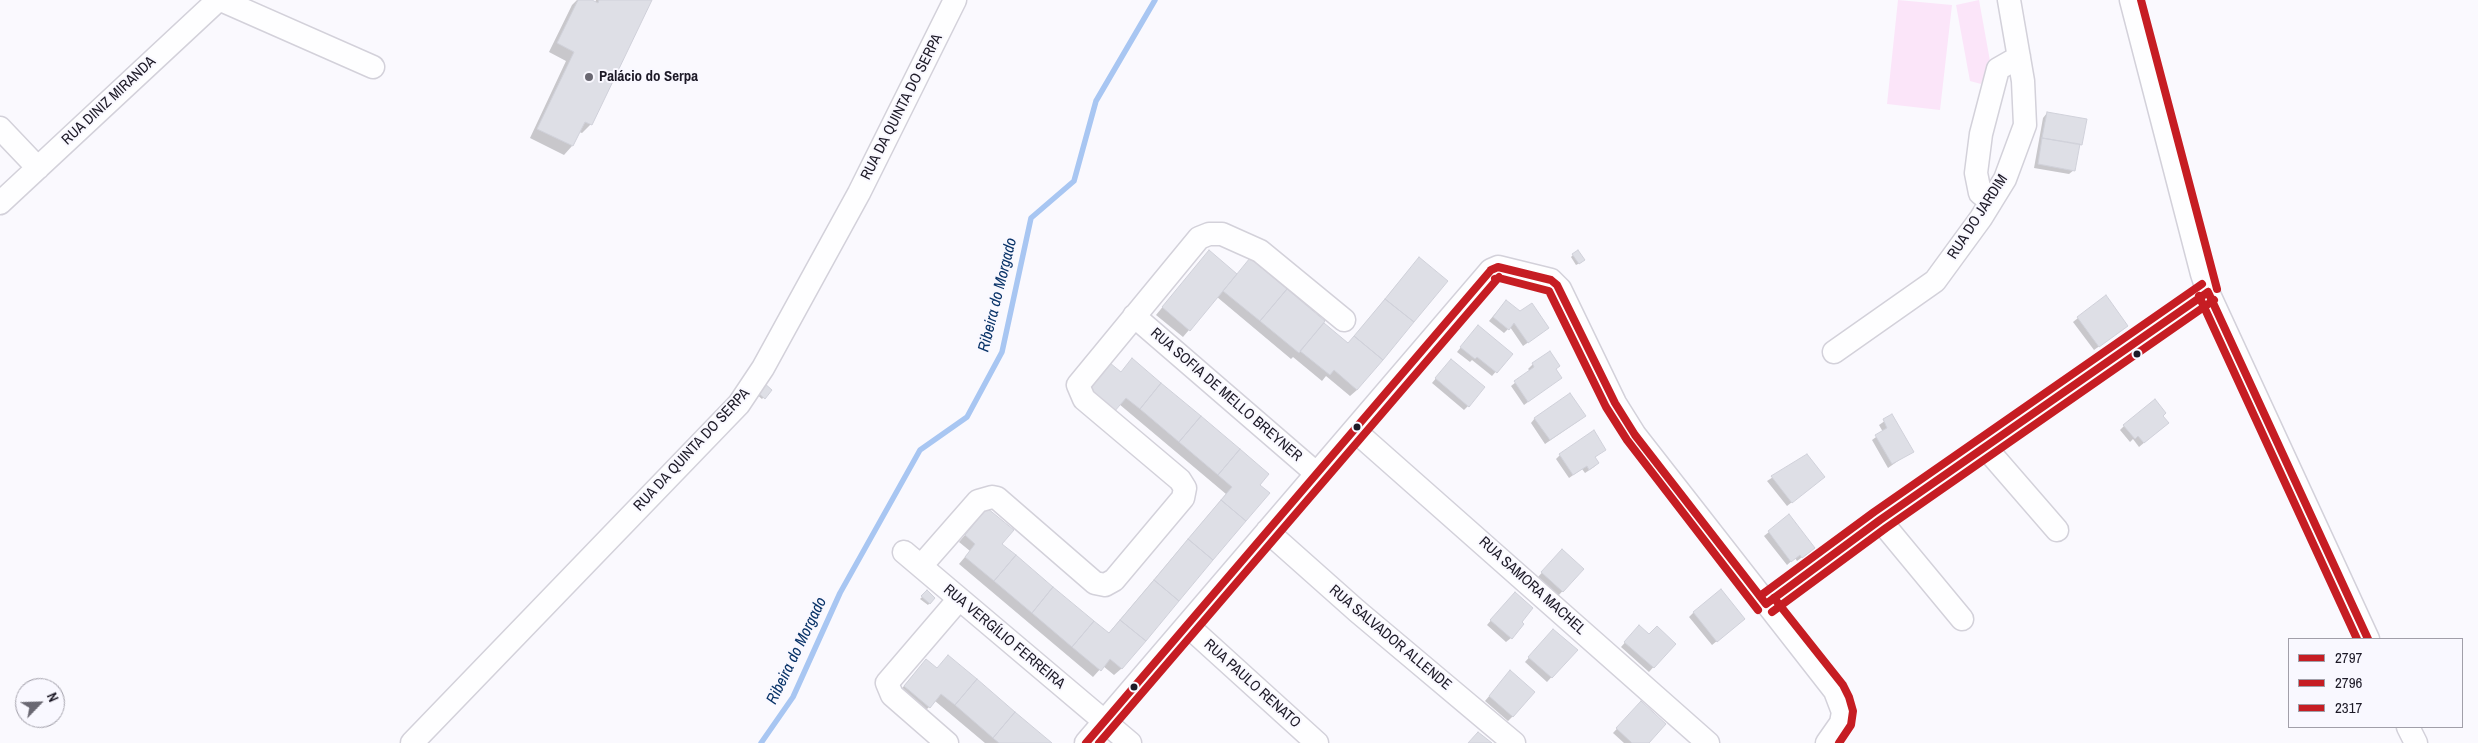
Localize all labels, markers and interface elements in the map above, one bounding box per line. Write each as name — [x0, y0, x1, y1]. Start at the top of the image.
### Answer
street label: RUA DA QUINTA DO SERPA — [857, 31, 947, 183]
street label: RUA DINIZ MIRANDA — [58, 53, 160, 149]
place label: Palácio do Serpa — [599, 68, 698, 86]
marker: Palácio do Serpa — [583, 71, 595, 83]
street label: RUA DO JARDIM — [1944, 171, 2012, 263]
water label: Ribeira do Morgado — [975, 236, 1021, 354]
street label: RUA SOFIA DE MELLO BREYNER — [1147, 324, 1305, 466]
unlabelled marker — [2132, 349, 2142, 359]
street label: RUA DA QUINTA DO SERPA — [630, 385, 754, 515]
unlabelled marker — [1352, 422, 1362, 432]
street label: RUA SAMORA MACHEL — [1475, 533, 1589, 639]
street label: RUA VERGÍLIO FERREIRA — [940, 581, 1068, 693]
street label: RUA SALVADOR ALLENDE — [1325, 582, 1455, 694]
water label: Ribeira do Morgado — [763, 594, 831, 708]
street label: RUA PAULO RENATO — [1200, 636, 1304, 732]
legend — [2288, 638, 2463, 728]
text: 2797 — [2335, 647, 2362, 668]
text: 2796 — [2335, 672, 2362, 693]
north arrow — [15, 678, 65, 728]
unlabelled marker — [1129, 682, 1139, 692]
text: N — [43, 690, 63, 705]
text: 2317 — [2335, 697, 2362, 718]

